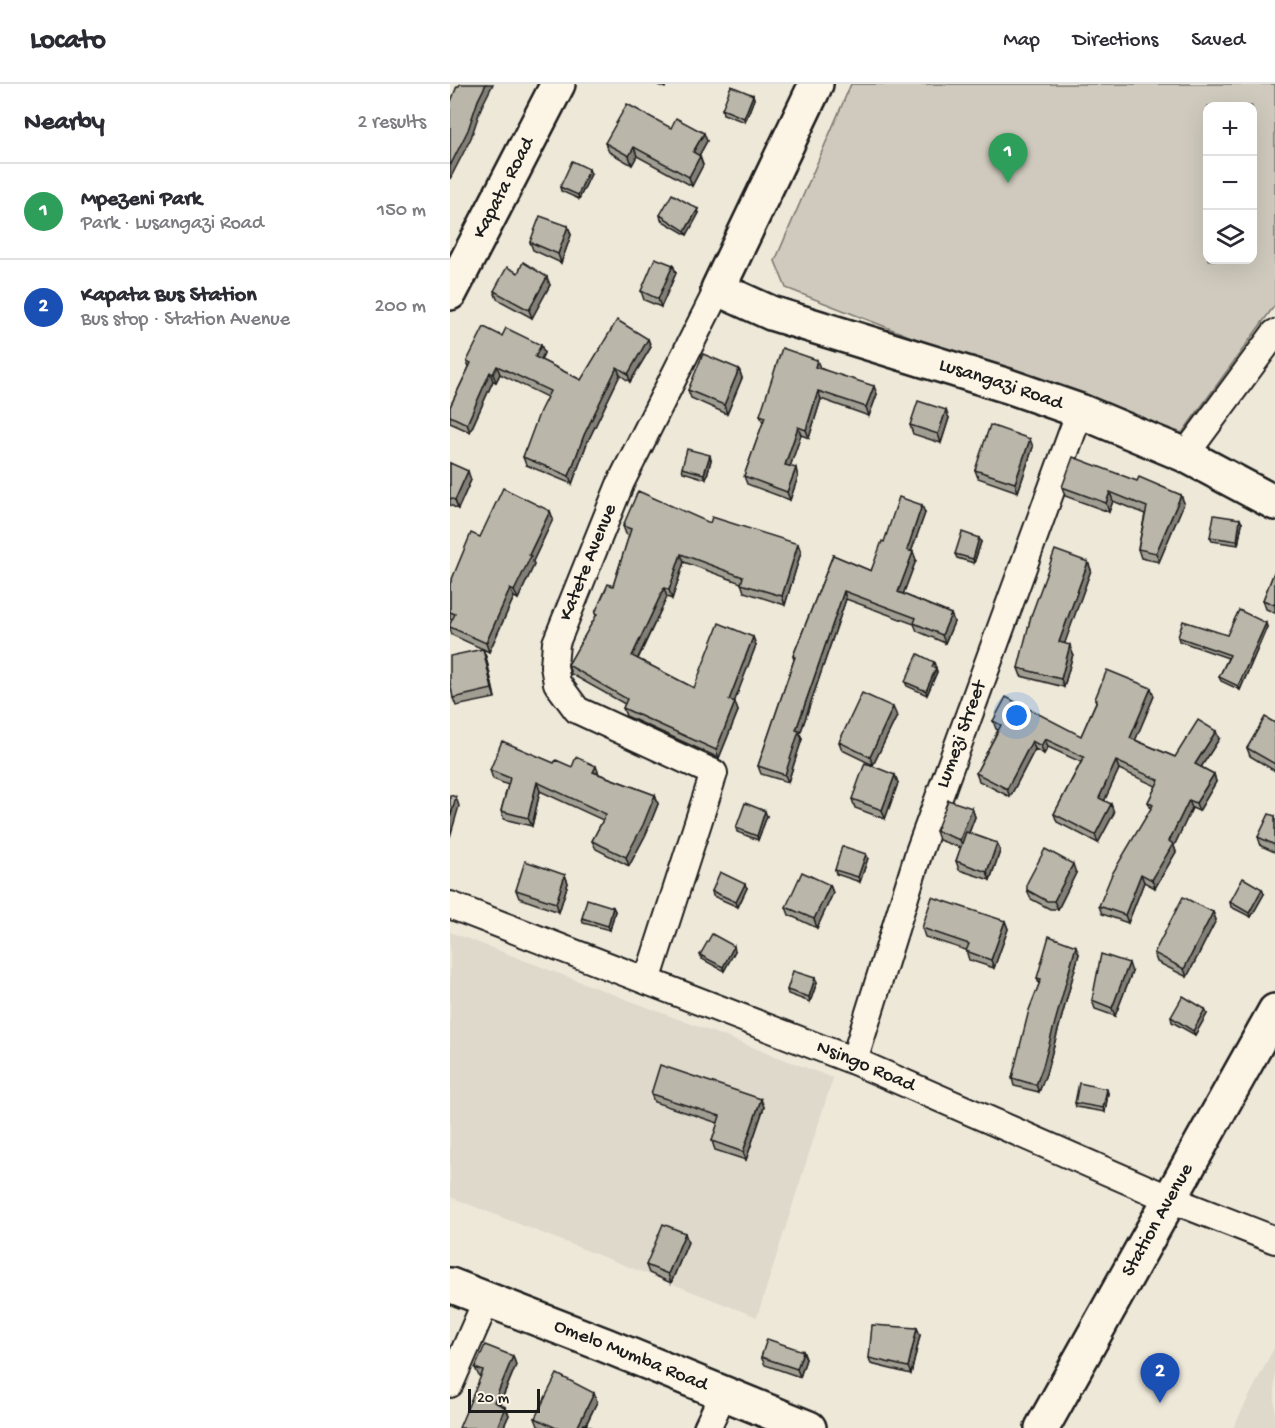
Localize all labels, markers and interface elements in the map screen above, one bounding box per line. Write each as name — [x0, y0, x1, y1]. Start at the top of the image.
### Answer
text: Locato — [30, 25, 106, 58]
text: Map — [1003, 29, 1040, 54]
text: Directions — [1073, 29, 1158, 54]
text: Saved — [1191, 29, 1245, 54]
map controls — [1203, 102, 1257, 264]
button: + — [1203, 102, 1257, 156]
text: Nearby — [24, 108, 105, 139]
text: 2 results — [357, 112, 426, 135]
street label: Kapata Road — [469, 132, 541, 243]
pin: 1 — [988, 134, 1028, 183]
button: − — [1203, 156, 1257, 210]
text: Mpezeni Park — [81, 187, 202, 213]
text: 1 — [39, 200, 48, 223]
text: 150 m — [377, 200, 426, 223]
button: layers — [1203, 210, 1257, 264]
text: Park · Lusangazi Road — [81, 213, 264, 236]
text: Kapata Bus Station — [81, 283, 257, 309]
text: 2 — [39, 296, 48, 319]
text: 200 m — [375, 296, 426, 319]
text: Bus stop · Station Avenue — [81, 309, 290, 332]
street label: Lusangazi Road — [936, 354, 1068, 416]
street label: Katete Avenue — [555, 500, 623, 624]
street label: Lumezi Street — [932, 676, 993, 791]
your location — [1002, 701, 1031, 730]
street label: Nsingo Road — [813, 1036, 920, 1099]
street label: Station Avenue — [1117, 1159, 1199, 1281]
street label: Omelo Mumba Road — [550, 1315, 713, 1398]
pin: 2 — [1140, 1354, 1180, 1403]
scale bar — [468, 1386, 540, 1414]
text: 20 m — [477, 1390, 509, 1409]

